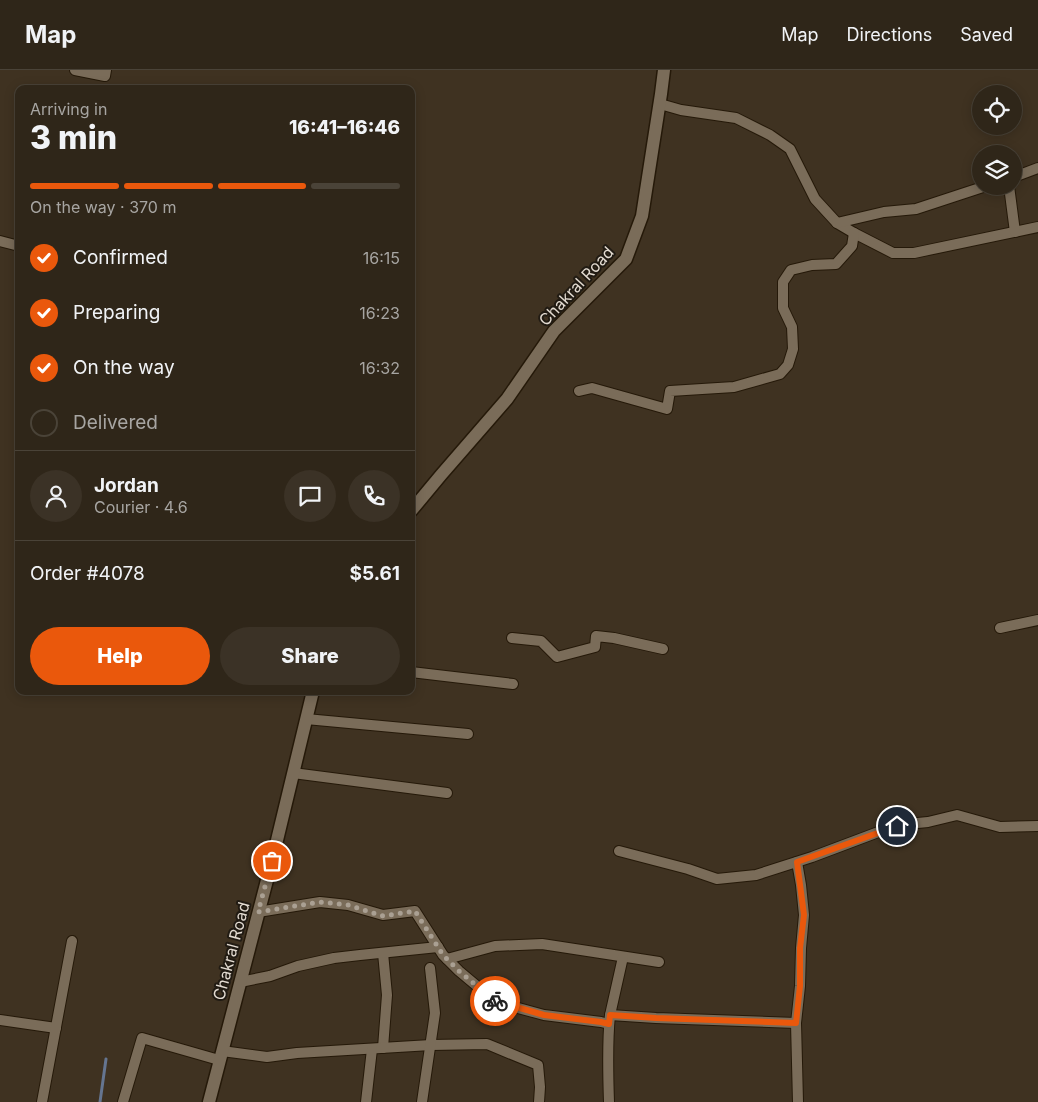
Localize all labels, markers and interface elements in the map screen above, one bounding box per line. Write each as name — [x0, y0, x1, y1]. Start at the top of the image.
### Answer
text: Map — [25, 20, 76, 49]
text: Map — [781, 24, 819, 45]
text: Directions — [847, 24, 932, 45]
text: Saved — [960, 24, 1013, 45]
map controls — [972, 85, 1022, 195]
button: locate — [972, 85, 1022, 135]
text: Arriving in — [30, 99, 107, 119]
text: 16:41–16:46 — [289, 116, 400, 139]
text: 3 min — [30, 118, 117, 157]
button: layers — [972, 145, 1022, 195]
text: On the way · 370 m — [30, 197, 176, 217]
street label: Chakral Road — [534, 242, 618, 330]
icon: check — [30, 244, 58, 272]
text: Confirmed — [73, 246, 168, 269]
text: 16:15 — [363, 248, 400, 268]
icon: check — [30, 299, 58, 327]
text: Preparing — [73, 301, 160, 324]
text: 16:23 — [359, 303, 400, 323]
icon: check — [30, 354, 58, 382]
text: On the way — [73, 356, 175, 379]
text: 16:32 — [359, 358, 400, 378]
text: Delivered — [73, 411, 158, 434]
button: person — [30, 470, 82, 522]
button: chat — [284, 470, 336, 522]
button: phone — [348, 470, 400, 522]
text: Jordan — [94, 474, 159, 497]
text: Courier · 4.6 — [94, 497, 188, 517]
text: Order #4078 — [30, 562, 145, 585]
text: $5.61 — [350, 562, 400, 585]
button: Help — [30, 627, 210, 685]
button: Share — [220, 627, 400, 685]
pin — [876, 805, 918, 847]
icon: home — [883, 812, 911, 840]
pin — [251, 840, 293, 882]
icon: bag — [258, 847, 286, 875]
street label: Chakral Road — [208, 900, 254, 1002]
courier — [470, 976, 520, 1026]
icon: bike — [481, 987, 509, 1015]

